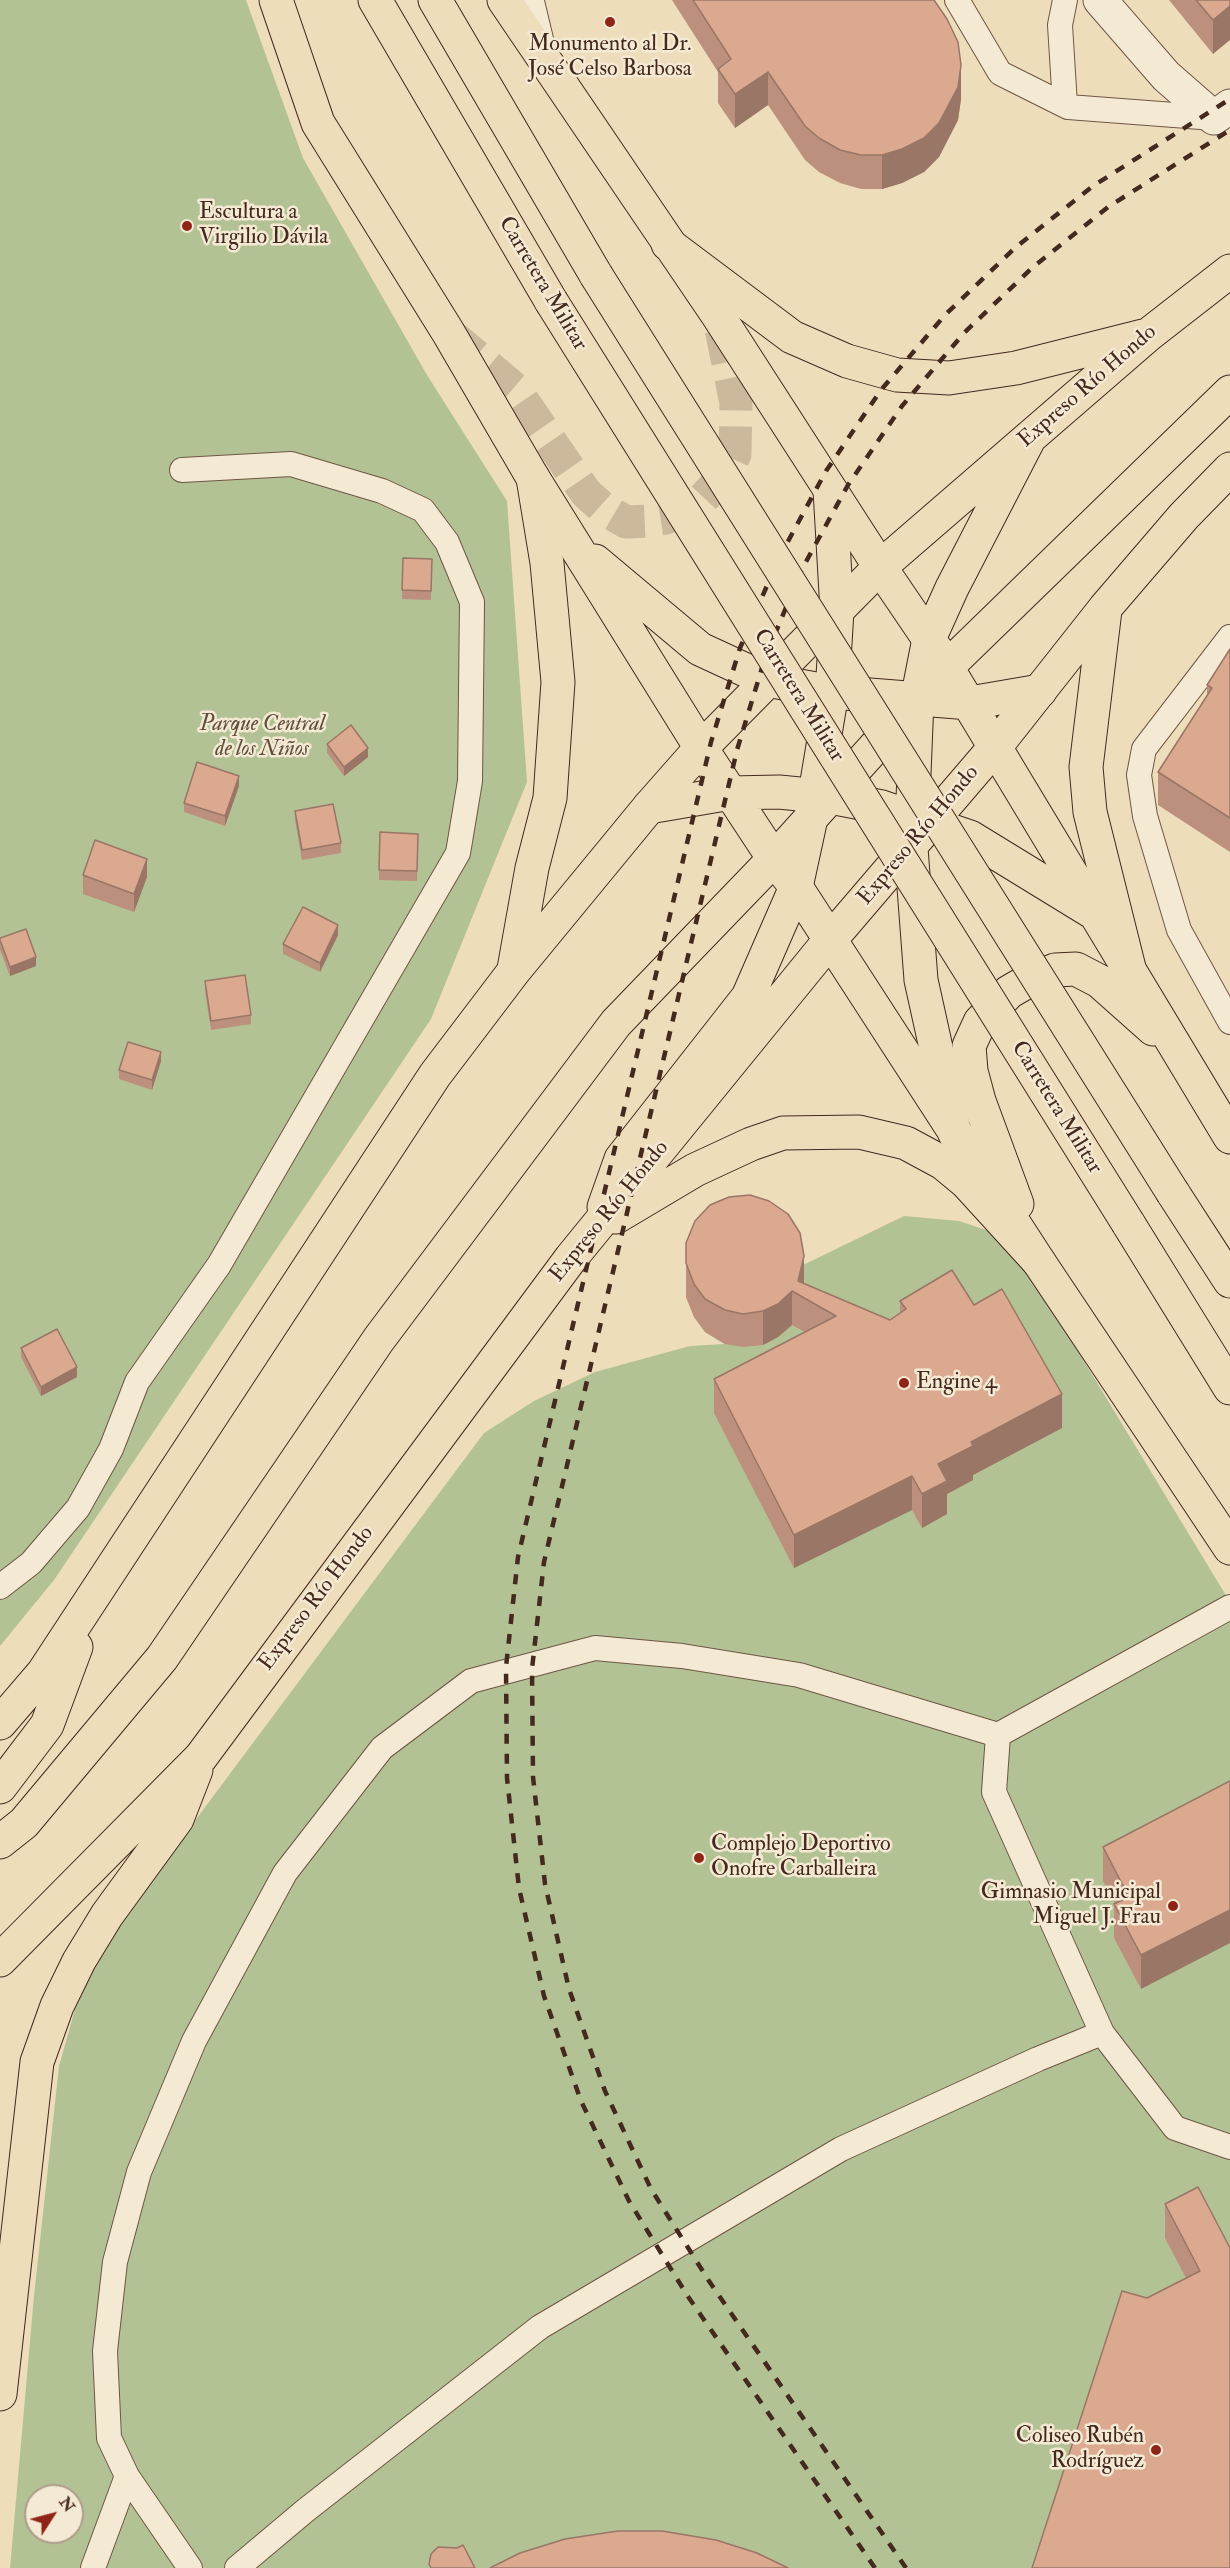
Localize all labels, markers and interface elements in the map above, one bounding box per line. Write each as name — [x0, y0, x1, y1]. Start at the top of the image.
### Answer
marker: Monumento al Dr. José Celso Barbosa — [603, 15, 617, 29]
place label: Monumento al Dr. José Celso Barbosa — [528, 32, 692, 84]
place label: Escultura a Virgilio Dávila — [199, 200, 328, 252]
street label: Carretera Militar — [492, 212, 592, 356]
marker: Escultura a Virgilio Dávila — [180, 219, 194, 233]
street label: Expreso Río Hondo — [1014, 320, 1162, 454]
street label: Carretera Militar — [747, 625, 849, 767]
park label: Parque Central de los Niños — [199, 712, 325, 764]
street label: Expreso Río Hondo — [853, 761, 985, 911]
street label: Carretera Militar — [1005, 1037, 1107, 1179]
street label: Expreso Río Hondo — [545, 1136, 675, 1288]
place label: Engine 4 — [916, 1370, 997, 1396]
marker: Engine 4 — [897, 1376, 911, 1390]
street label: Expreso Río Hondo — [254, 1521, 380, 1677]
place label: Complejo Deportivo Onofre Carballeira — [711, 1832, 891, 1884]
marker: Complejo Deportivo Onofre Carballeira — [692, 1851, 706, 1865]
place label: Gimnasio Municipal Miguel J. Frau — [981, 1880, 1161, 1932]
marker: Gimnasio Municipal Miguel J. Frau — [1166, 1899, 1180, 1913]
place label: Coliseo Rubén Rodríguez — [1016, 2424, 1144, 2476]
marker: Coliseo Rubén Rodríguez — [1149, 2443, 1163, 2457]
north arrow — [24, 2484, 84, 2544]
text: N — [55, 2493, 79, 2516]

